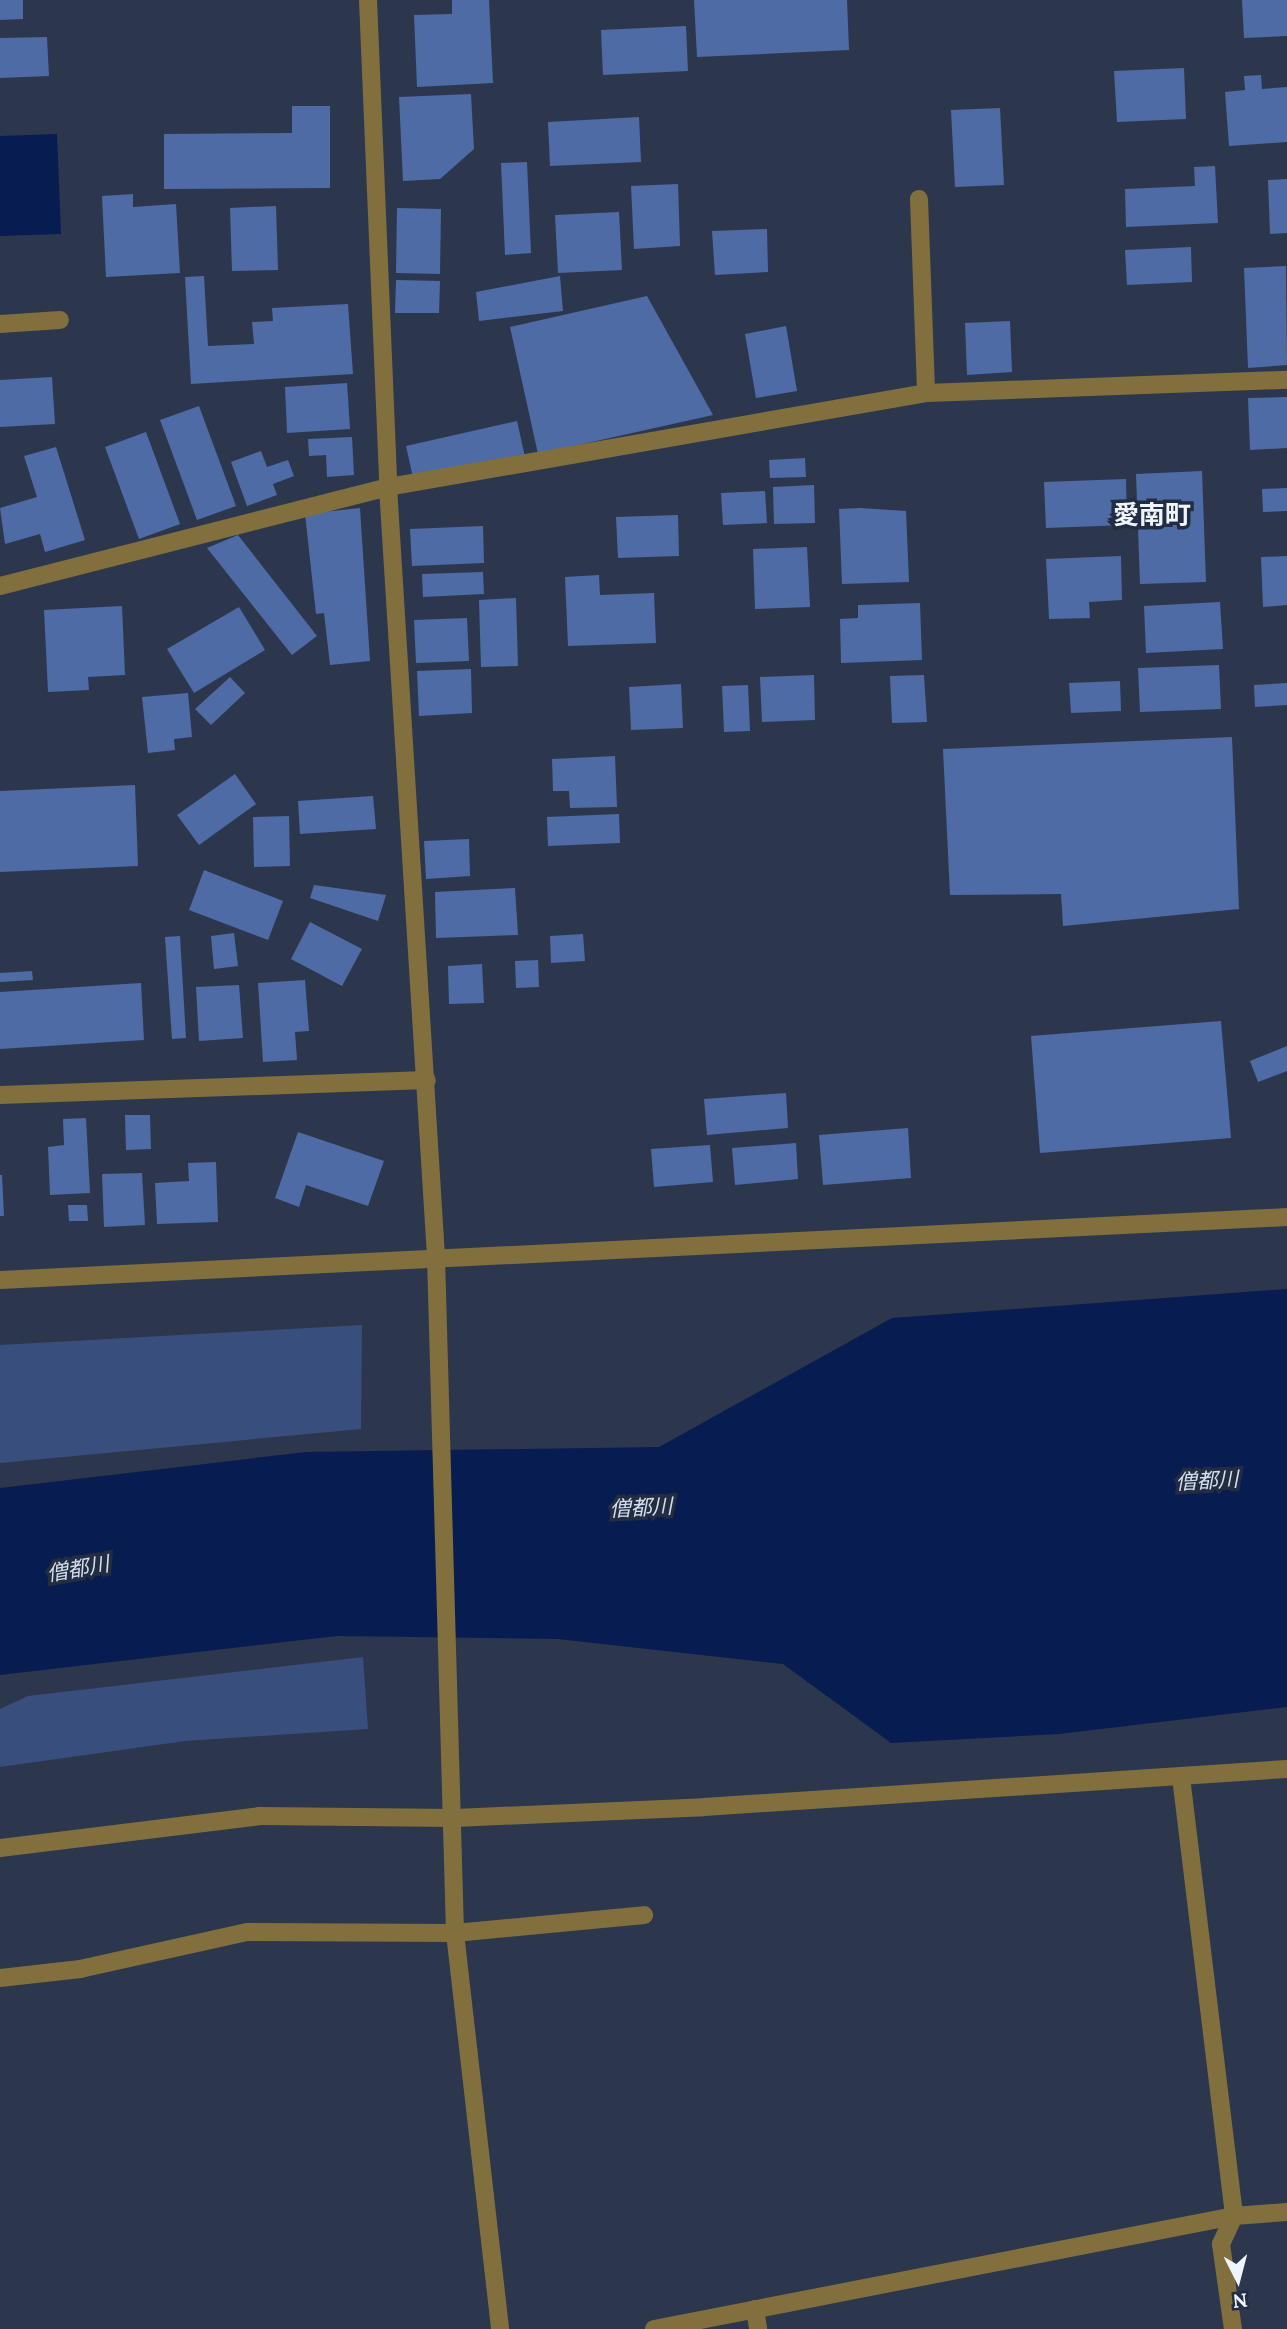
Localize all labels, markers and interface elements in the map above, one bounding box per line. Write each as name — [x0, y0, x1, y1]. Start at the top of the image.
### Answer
district label: 愛南町 — [1113, 499, 1191, 531]
water label: 僧都川 — [1175, 1467, 1239, 1495]
water label: 僧都川 — [609, 1494, 673, 1522]
water label: 僧都川 — [45, 1551, 111, 1587]
north arrow — [1203, 2245, 1273, 2315]
text: N — [1232, 2288, 1249, 2314]

